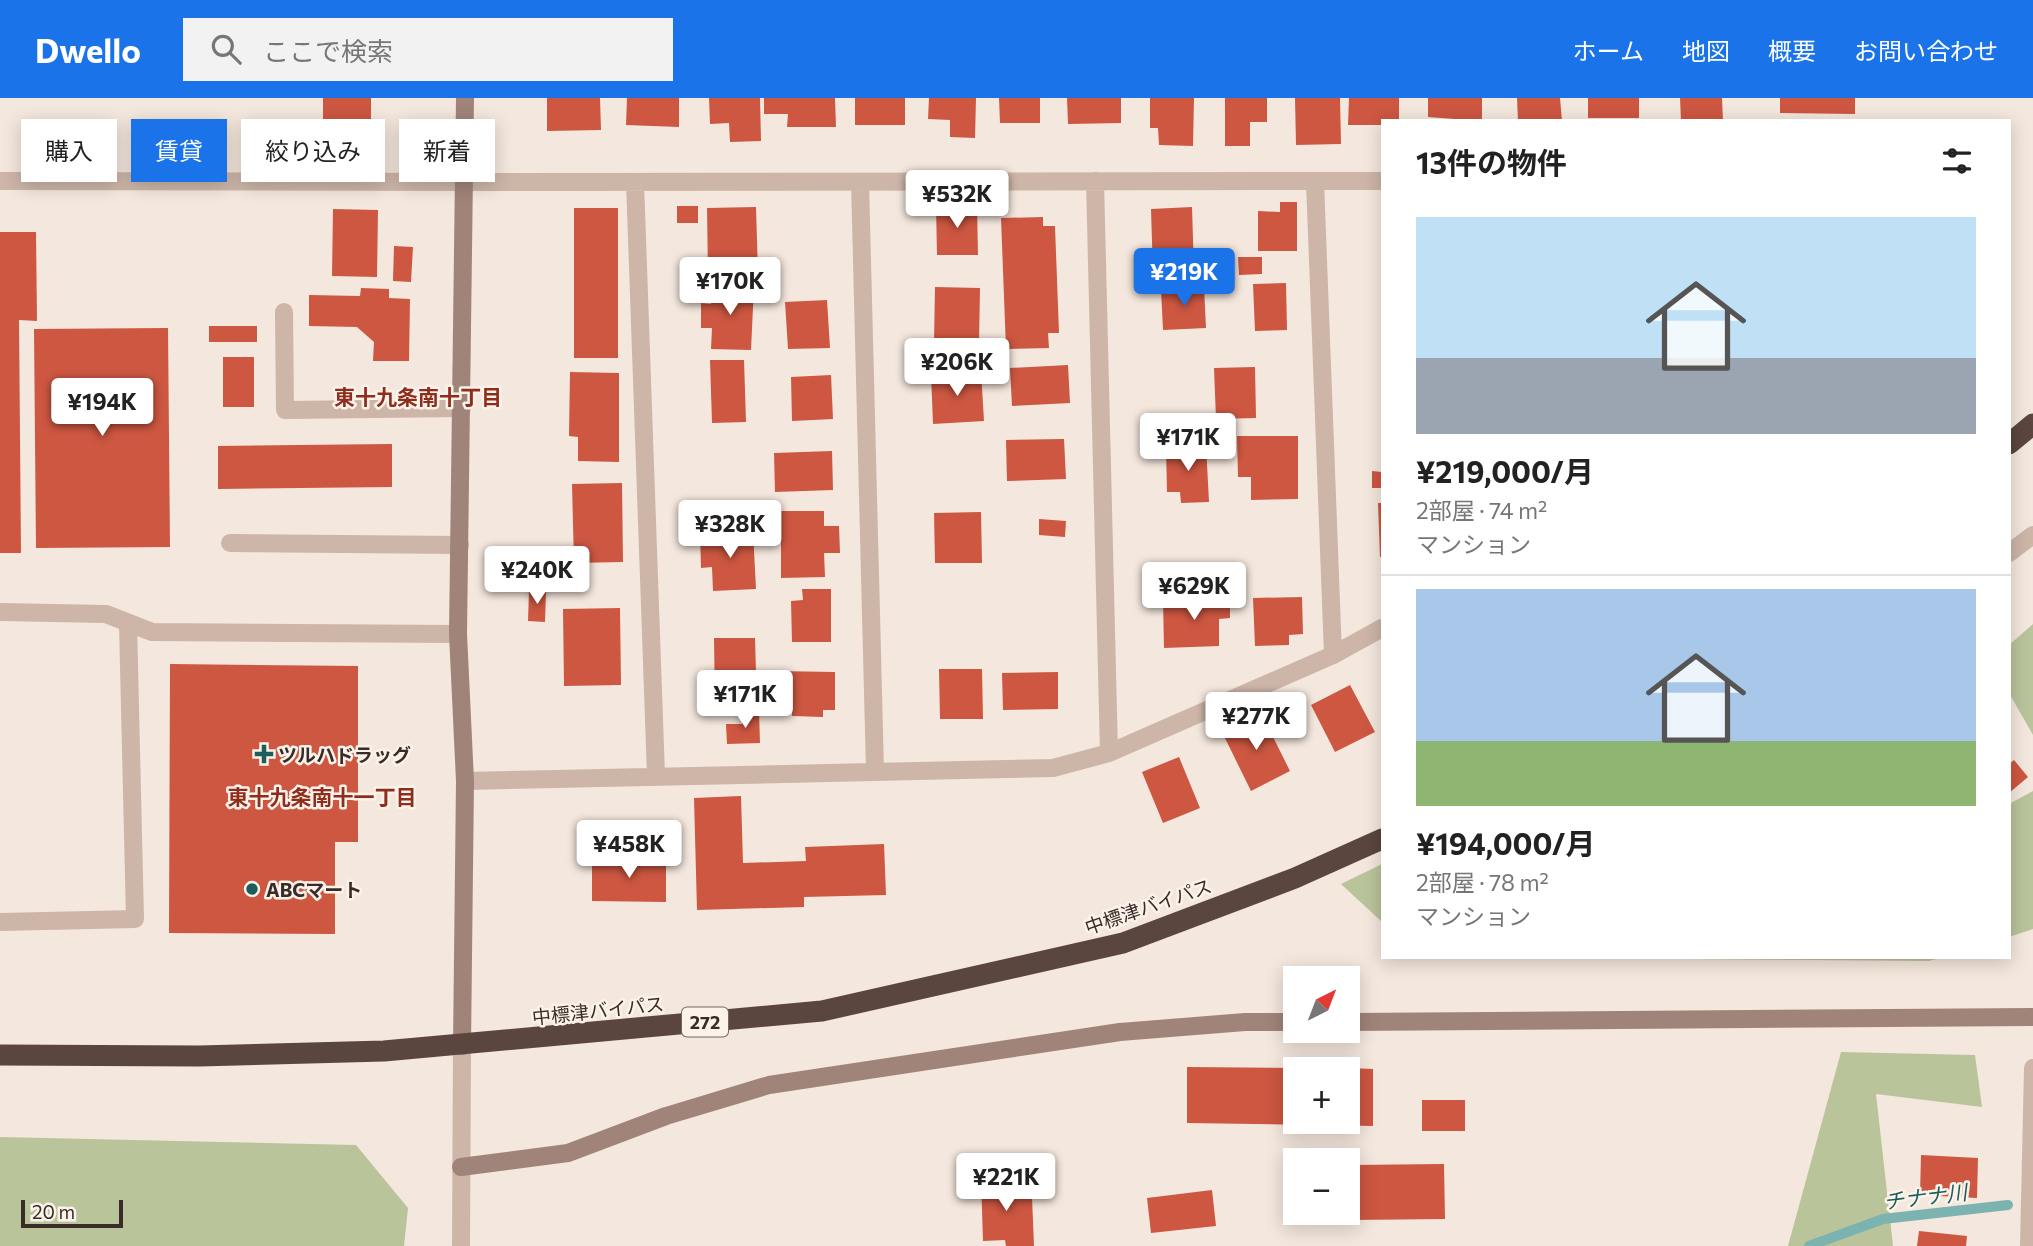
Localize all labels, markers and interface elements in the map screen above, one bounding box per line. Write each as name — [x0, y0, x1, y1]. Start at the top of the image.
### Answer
search box — [183, 18, 673, 81]
text: Dwello — [35, 29, 141, 70]
icon: search — [207, 30, 245, 68]
text: ここで検索 — [263, 35, 393, 66]
text: ホーム — [1573, 36, 1644, 65]
text: 地図 — [1682, 36, 1730, 65]
text: 概要 — [1768, 36, 1816, 65]
text: お問い合わせ — [1854, 36, 1998, 65]
chip: 購入 — [21, 119, 117, 182]
chip: 賃貸 — [131, 119, 227, 182]
chip: 絞り込み — [241, 119, 385, 182]
chip: 新着 — [399, 119, 495, 182]
icon: filters — [1938, 142, 1976, 180]
text: 13件の物件 — [1416, 143, 1567, 180]
pin: ¥532K — [908, 170, 1006, 230]
text: ¥532K — [922, 179, 992, 207]
pin: ¥219K — [1135, 248, 1233, 308]
text: ¥219K — [1150, 257, 1218, 285]
pin: ¥170K — [681, 258, 779, 317]
icon: home — [1633, 263, 1759, 389]
text: ¥170K — [696, 266, 764, 294]
pin: ¥206K — [908, 338, 1006, 398]
text: ¥206K — [920, 347, 994, 375]
pin: ¥194K — [53, 378, 151, 438]
district label: 東十九条南十丁目 — [334, 384, 502, 409]
text: ¥194K — [67, 387, 137, 415]
pin: ¥171K — [1139, 414, 1237, 473]
text: ¥171K — [1156, 422, 1220, 450]
text: ¥219,000/月 — [1416, 452, 1594, 489]
text: 2部屋 · 74 m² — [1416, 496, 1547, 524]
pin: ¥328K — [681, 500, 779, 560]
text: ¥328K — [694, 509, 766, 537]
text: マンション — [1416, 530, 1531, 558]
pin: ¥240K — [488, 546, 586, 606]
text: ¥240K — [500, 555, 574, 583]
pin: ¥629K — [1145, 562, 1243, 622]
text: ¥629K — [1158, 571, 1230, 599]
icon: home — [1633, 635, 1759, 761]
pin: ¥171K — [696, 670, 794, 730]
text: ¥171K — [713, 679, 777, 707]
pin: ¥277K — [1207, 692, 1305, 752]
text: ¥277K — [1221, 701, 1291, 729]
place label: ツルハドラッグ — [278, 743, 411, 766]
marker: ツルハドラッグ — [256, 746, 272, 762]
district label: 東十九条南十一丁目 — [228, 784, 417, 809]
pin: ¥458K — [580, 820, 678, 880]
text: ¥194,000/月 — [1416, 824, 1596, 861]
text: ¥458K — [593, 829, 665, 857]
text: 2部屋 · 78 m² — [1416, 868, 1549, 896]
street label: 中標津バイパス — [1082, 874, 1214, 938]
place label: ABCマート — [266, 878, 362, 901]
marker: ABCマート — [244, 881, 260, 897]
text: マンション — [1416, 902, 1531, 930]
north arrow — [1283, 966, 1360, 1043]
map controls — [1283, 966, 1360, 1225]
street label: 中標津バイパス — [531, 992, 665, 1028]
road number: 272 — [682, 1007, 728, 1037]
button: + — [1283, 1057, 1360, 1134]
button: − — [1283, 1148, 1360, 1225]
pin: ¥221K — [957, 1154, 1055, 1213]
text: ¥221K — [972, 1162, 1040, 1190]
water label: チナナ川 — [1882, 1178, 1970, 1214]
scale bar — [21, 1197, 122, 1229]
text: 20 m — [32, 1200, 75, 1223]

